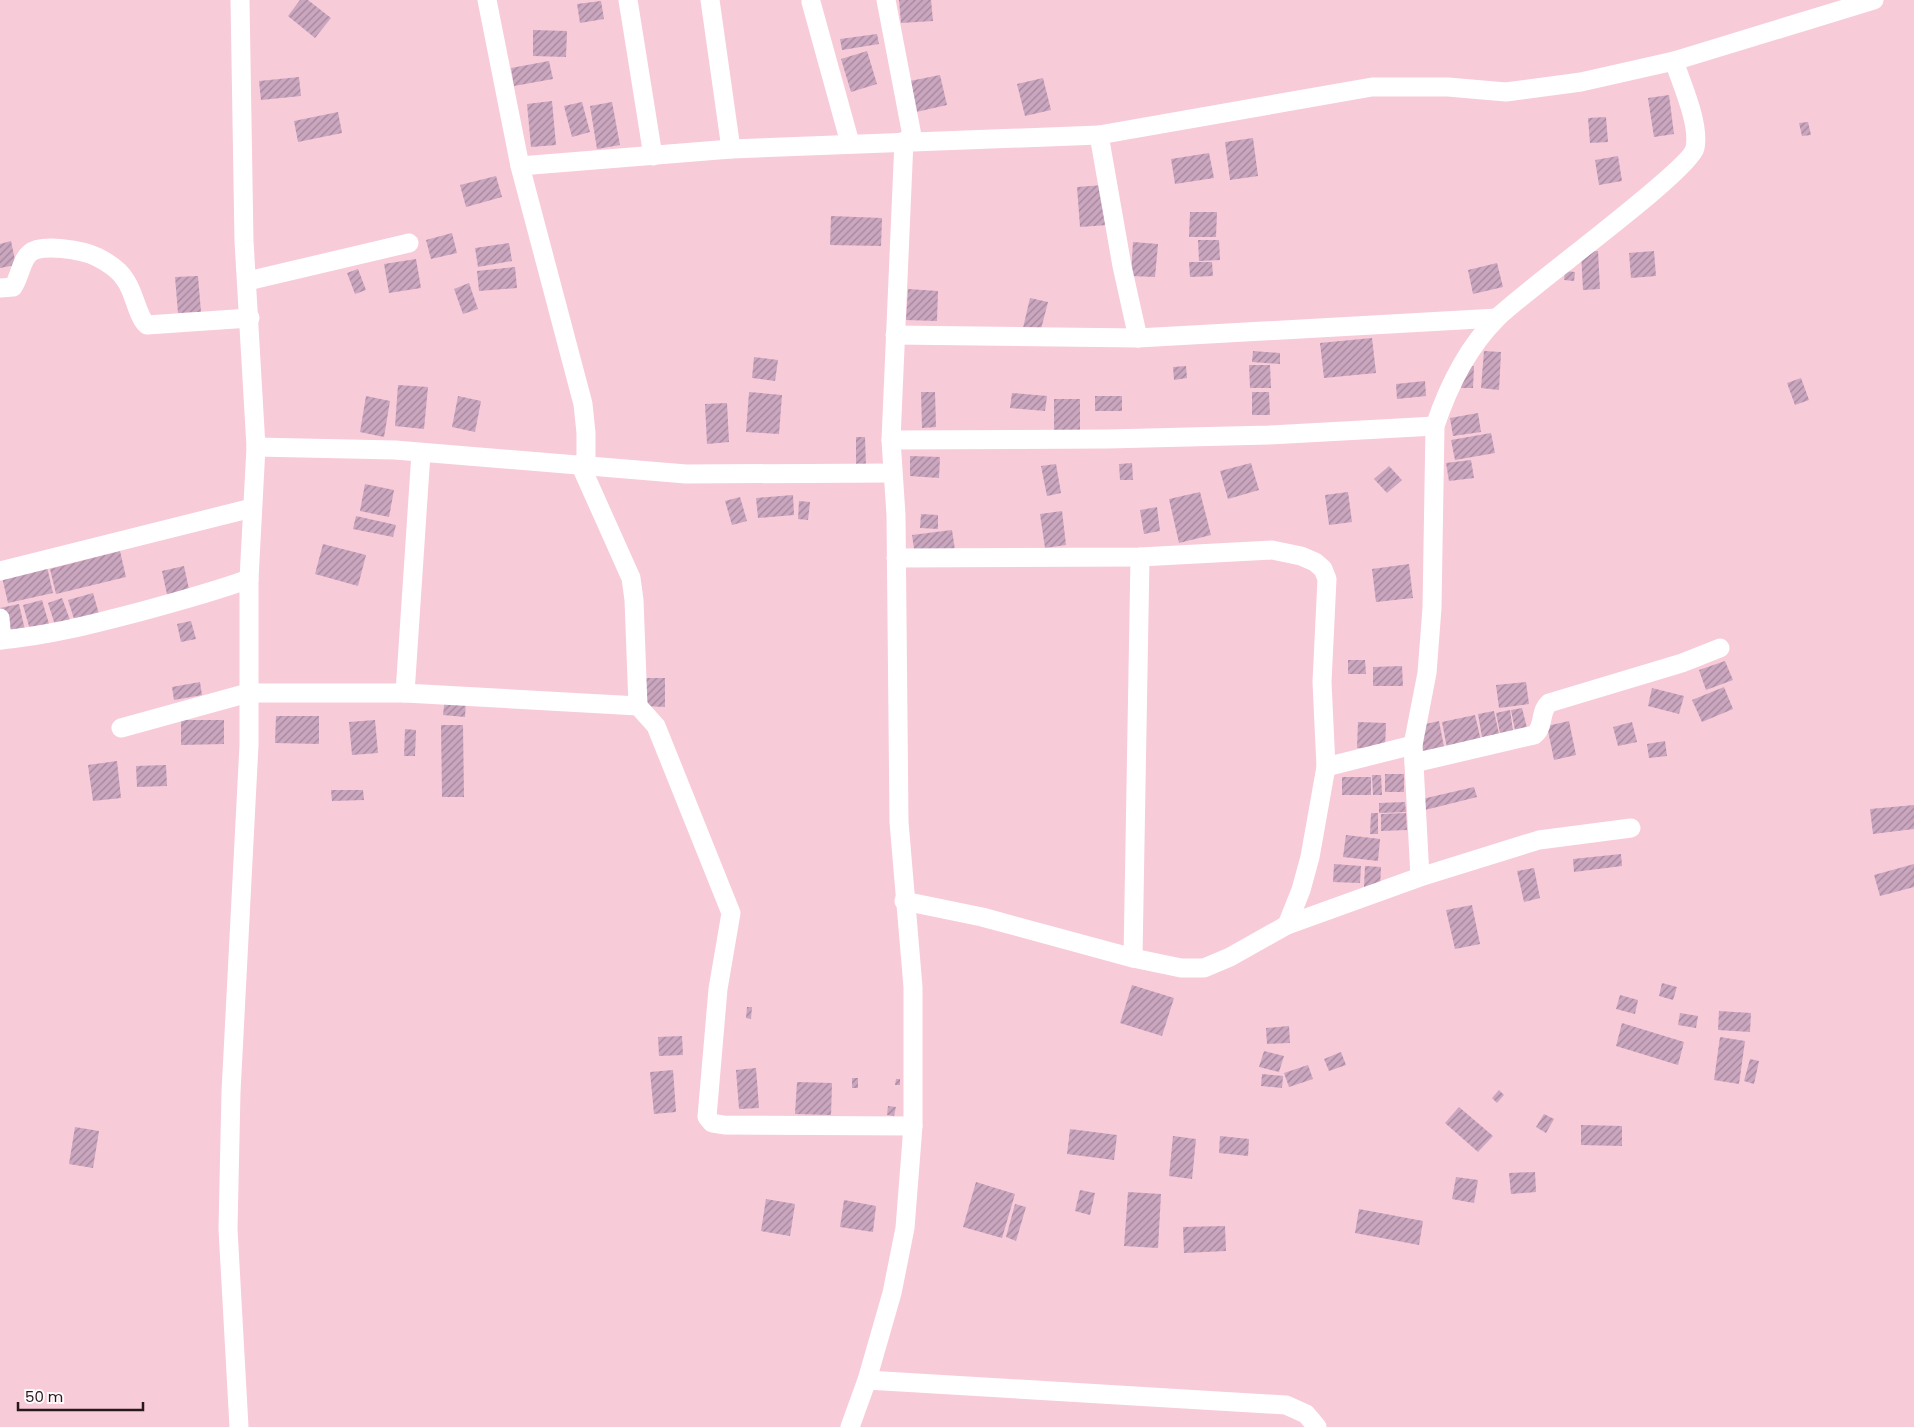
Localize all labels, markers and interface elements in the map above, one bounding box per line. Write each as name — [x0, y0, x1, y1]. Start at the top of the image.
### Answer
scale bar — [18, 1380, 142, 1412]
text: 50 m — [25, 1386, 63, 1407]

